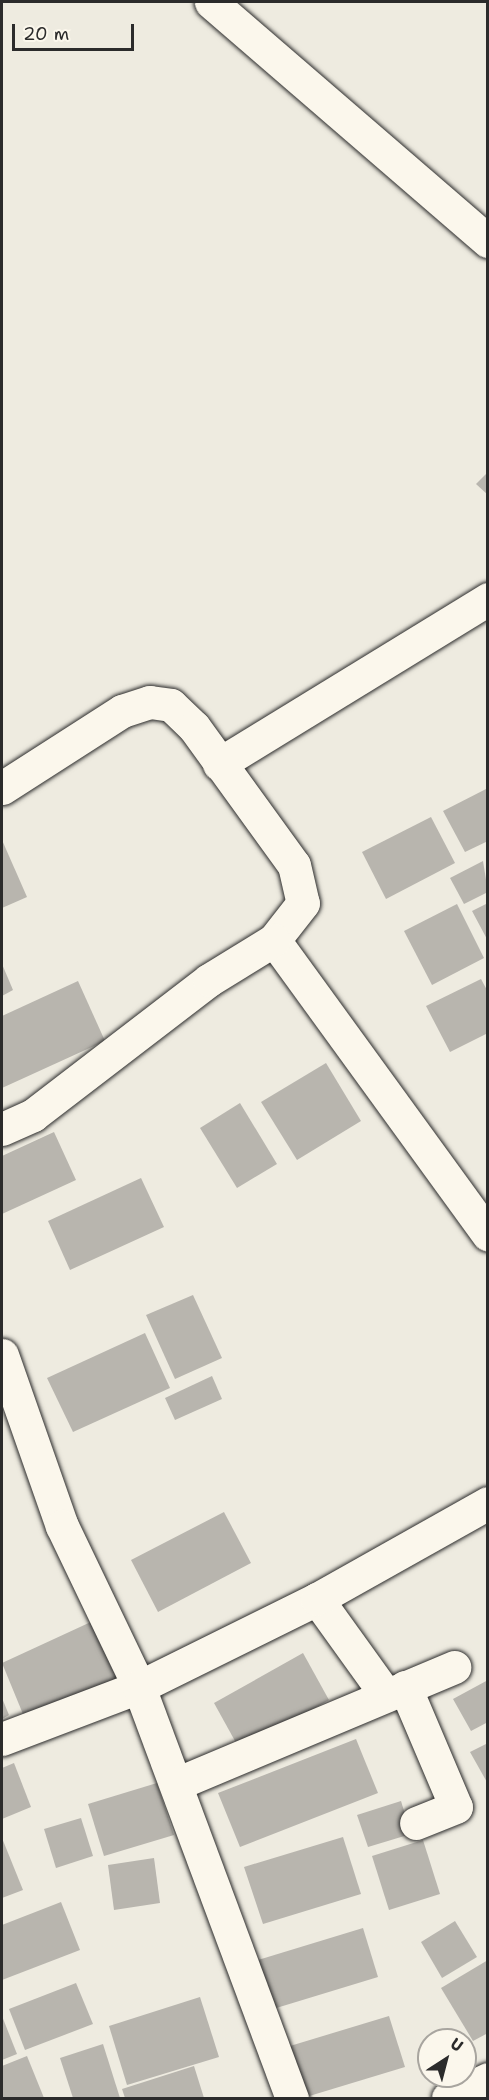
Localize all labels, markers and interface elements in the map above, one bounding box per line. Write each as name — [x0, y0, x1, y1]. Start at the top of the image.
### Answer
scale bar — [15, 12, 136, 50]
text: 20 m — [23, 22, 69, 46]
north arrow — [417, 2028, 477, 2088]
text: U — [446, 2033, 467, 2056]

